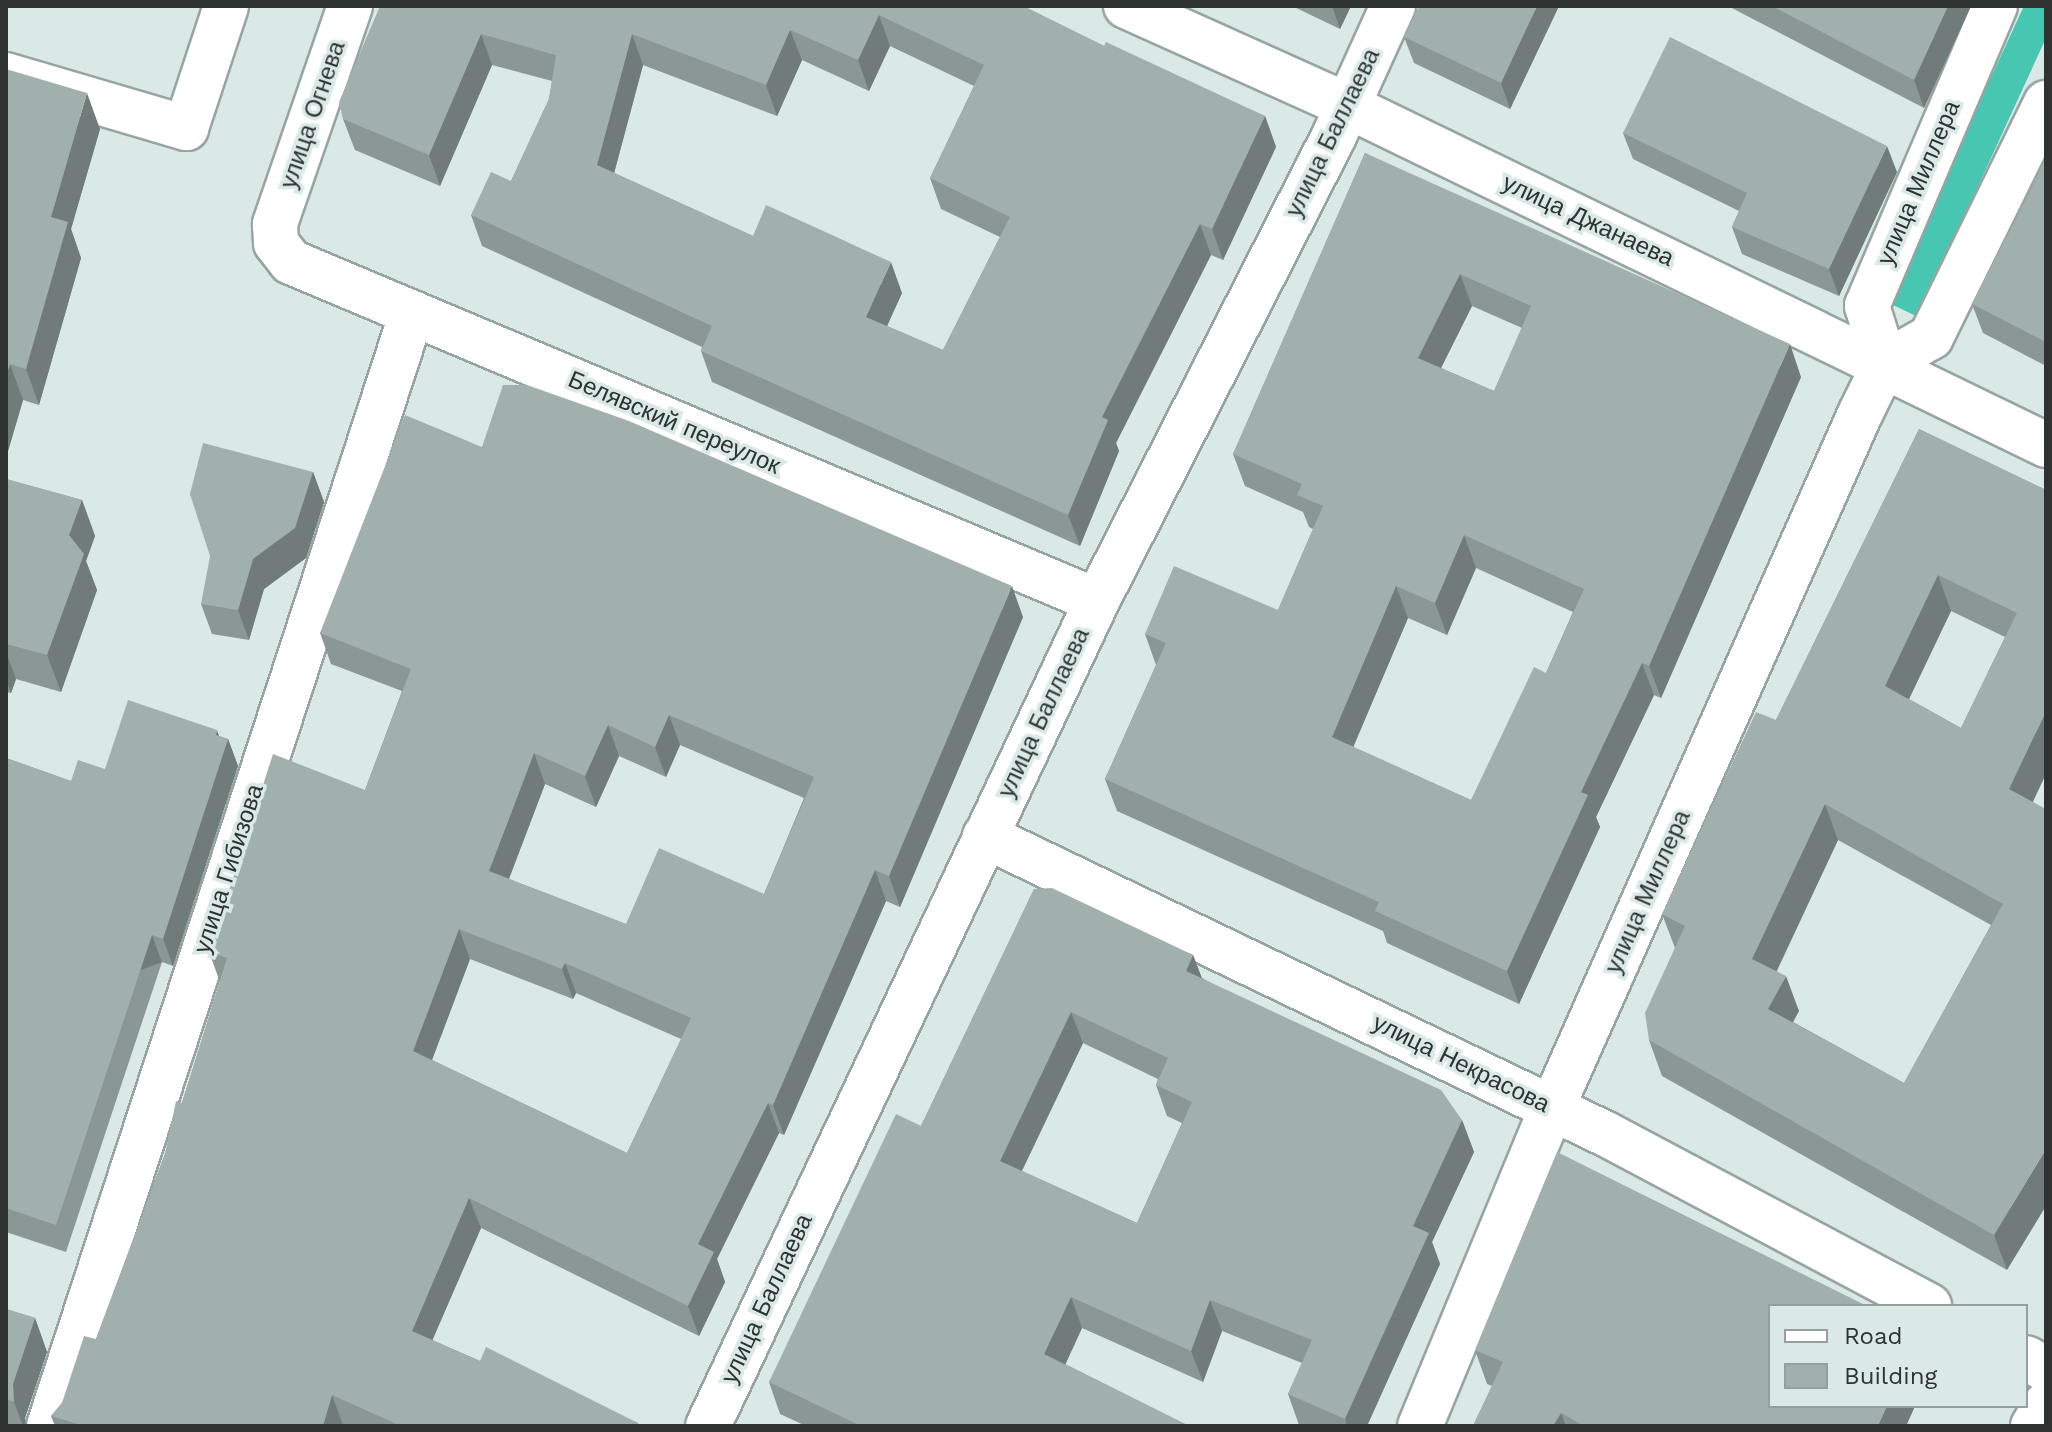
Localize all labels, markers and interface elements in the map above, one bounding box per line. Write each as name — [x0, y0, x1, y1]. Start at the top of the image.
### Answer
street label: улица Огнева — [274, 38, 352, 192]
street label: улица Баллаева — [1280, 44, 1386, 222]
street label: улица Миллера — [1871, 97, 1967, 269]
street label: улица Джанаева — [1498, 169, 1678, 273]
street label: Белявский переулок — [564, 365, 784, 481]
street label: улица Баллаева — [992, 624, 1096, 802]
street label: улица Гибизова — [188, 781, 270, 957]
street label: улица Миллера — [1599, 806, 1697, 978]
street label: улица Некрасова — [1368, 1009, 1554, 1119]
street label: улица Баллаева — [715, 1210, 819, 1388]
legend — [1768, 1304, 2028, 1408]
text: Road — [1844, 1322, 1903, 1350]
text: Building — [1844, 1362, 1937, 1390]

